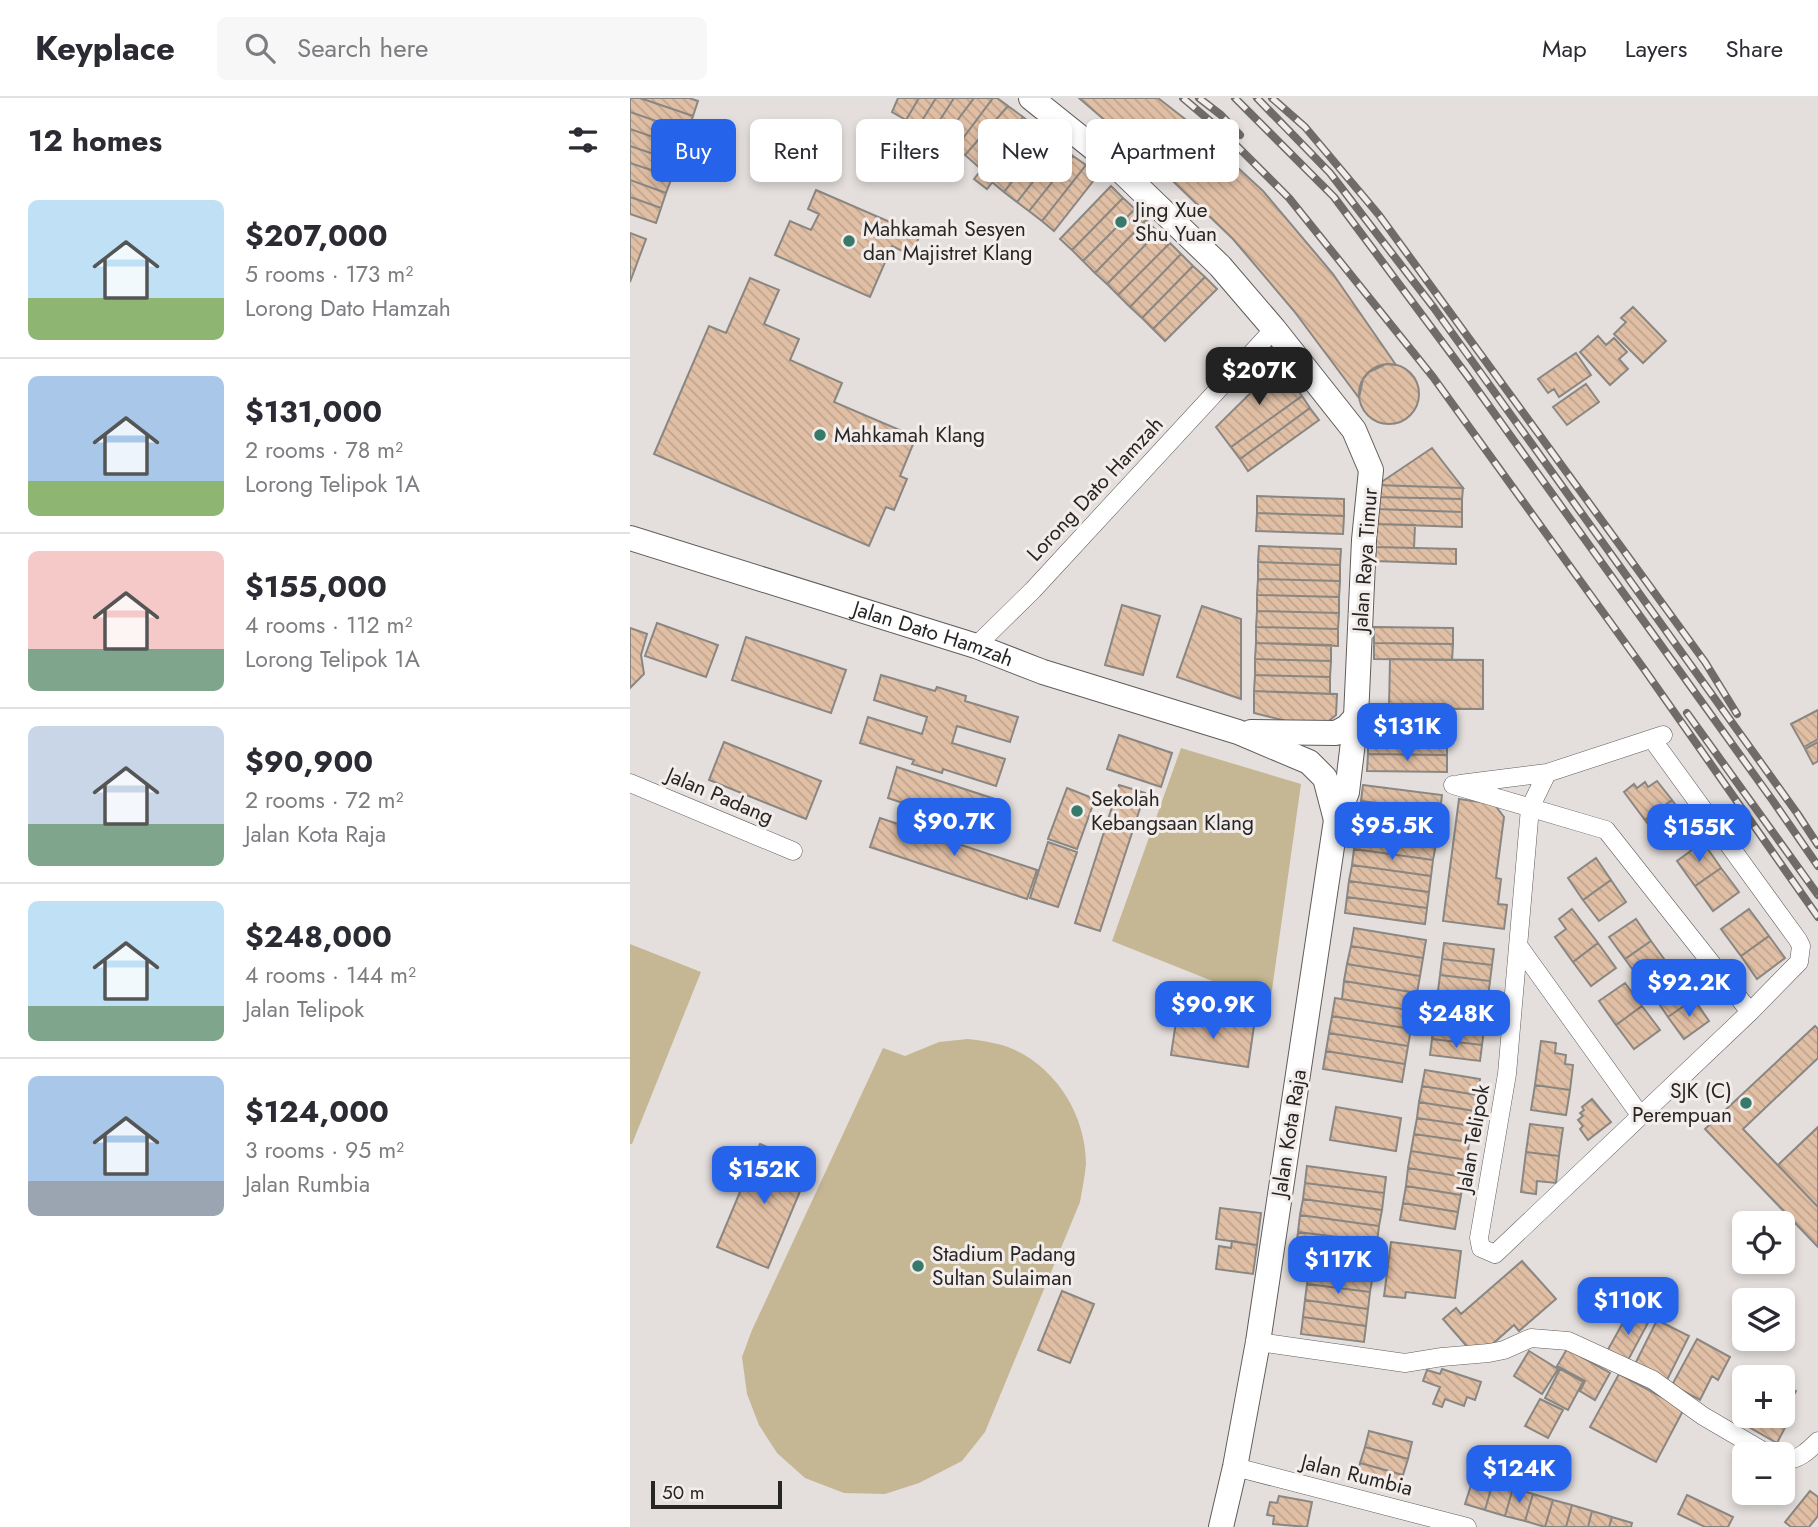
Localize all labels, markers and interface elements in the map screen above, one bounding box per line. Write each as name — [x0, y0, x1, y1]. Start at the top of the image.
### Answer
search box — [217, 17, 707, 80]
text: Keyplace — [35, 25, 175, 72]
icon: search — [241, 29, 279, 67]
text: Search here — [297, 29, 428, 67]
text: Map — [1542, 31, 1587, 66]
text: Layers — [1625, 31, 1687, 66]
text: Share — [1725, 31, 1783, 66]
text: 12 homes — [28, 119, 162, 162]
chip: Buy — [651, 119, 736, 182]
chip: Rent — [750, 119, 842, 182]
chip: Filters — [856, 119, 964, 182]
chip: New — [978, 119, 1072, 182]
chip: Apartment — [1086, 119, 1239, 182]
icon: filters — [564, 121, 602, 159]
place label: Jing Xue Shu Yuan — [1132, 195, 1217, 249]
text: $207,000 — [245, 214, 388, 257]
place label: Mahkamah Sesyen dan Majistret Klang — [863, 214, 1033, 268]
marker: Jing Xue Shu Yuan — [1113, 214, 1129, 230]
icon: home — [84, 228, 168, 312]
marker: Mahkamah Sesyen dan Majistret Klang — [841, 233, 857, 249]
text: 5 rooms · 173 m² — [245, 257, 413, 291]
text: Lorong Dato Hamzah — [245, 291, 451, 325]
pin: $207K — [1210, 348, 1308, 407]
text: $207K — [1222, 353, 1296, 387]
text: $131,000 — [245, 390, 382, 433]
icon: home — [84, 404, 168, 488]
street label: Lorong Dato Hamzah — [1020, 410, 1170, 568]
place label: Mahkamah Klang — [834, 420, 985, 450]
marker: Mahkamah Klang — [812, 427, 828, 443]
text: 2 rooms · 78 m² — [245, 433, 403, 467]
text: Lorong Telipok 1A — [245, 467, 420, 501]
street label: Jalan Raya Timur — [1345, 486, 1385, 636]
text: $155,000 — [245, 565, 387, 608]
icon: home — [84, 579, 168, 663]
street label: Jalan Dato Hamzah — [847, 593, 1018, 674]
text: 4 rooms · 112 m² — [245, 608, 412, 642]
text: Lorong Telipok 1A — [245, 642, 420, 676]
pin: $131K — [1358, 704, 1456, 763]
text: $131K — [1373, 709, 1441, 743]
text: $90,900 — [245, 740, 373, 783]
icon: home — [84, 754, 168, 838]
street label: Jalan Padang — [659, 759, 778, 832]
text: 2 rooms · 72 m² — [245, 783, 404, 817]
place label: Sekolah Kebangsaan Klang — [1091, 784, 1254, 838]
pin: $90.7K — [897, 798, 1011, 858]
pin: $95.5K — [1335, 802, 1449, 862]
marker: Sekolah Kebangsaan Klang — [1069, 803, 1085, 819]
text: $90.7K — [913, 804, 995, 838]
pin: $155K — [1650, 804, 1748, 864]
text: $95.5K — [1351, 808, 1433, 842]
text: $155K — [1663, 810, 1735, 844]
text: Jalan Kota Raja — [245, 817, 386, 851]
text: $248,000 — [245, 915, 392, 958]
icon: home — [84, 929, 168, 1013]
text: 4 rooms · 144 m² — [245, 958, 416, 992]
pin: $92.2K — [1632, 960, 1746, 1019]
text: $92.2K — [1647, 965, 1731, 999]
pin: $90.9K — [1156, 982, 1270, 1041]
text: $90.9K — [1171, 987, 1255, 1021]
pin: $248K — [1407, 990, 1505, 1050]
text: Jalan Telipok — [245, 992, 364, 1026]
text: $248K — [1418, 996, 1494, 1030]
street label: Jalan Kota Raja — [1264, 1067, 1314, 1202]
place label: SJK (C) Perempuan — [1632, 1076, 1732, 1130]
street label: Jalan Telipok — [1448, 1081, 1497, 1197]
text: $124,000 — [245, 1090, 389, 1133]
marker: SJK (C) Perempuan — [1738, 1095, 1754, 1111]
icon: home — [84, 1104, 168, 1188]
text: 3 rooms · 95 m² — [245, 1133, 404, 1167]
pin: $152K — [715, 1146, 813, 1206]
text: $152K — [728, 1152, 800, 1186]
text: Jalan Rumbia — [245, 1167, 370, 1201]
map controls — [1732, 1211, 1795, 1505]
button: locate — [1732, 1211, 1795, 1274]
pin: $117K — [1289, 1236, 1387, 1296]
place label: Stadium Padang Sultan Sulaiman — [932, 1239, 1076, 1293]
text: $117K — [1304, 1242, 1372, 1276]
marker: Stadium Padang Sultan Sulaiman — [910, 1258, 926, 1274]
pin: $110K — [1579, 1278, 1677, 1337]
text: $110K — [1593, 1283, 1663, 1317]
button: layers — [1732, 1288, 1795, 1351]
button: + — [1732, 1365, 1795, 1428]
button: − — [1732, 1442, 1795, 1505]
street label: Jalan Rumbia — [1295, 1446, 1416, 1503]
pin: $124K — [1470, 1446, 1568, 1505]
text: $124K — [1482, 1451, 1556, 1485]
scale bar — [651, 1478, 782, 1510]
text: 50 m — [662, 1479, 705, 1506]

